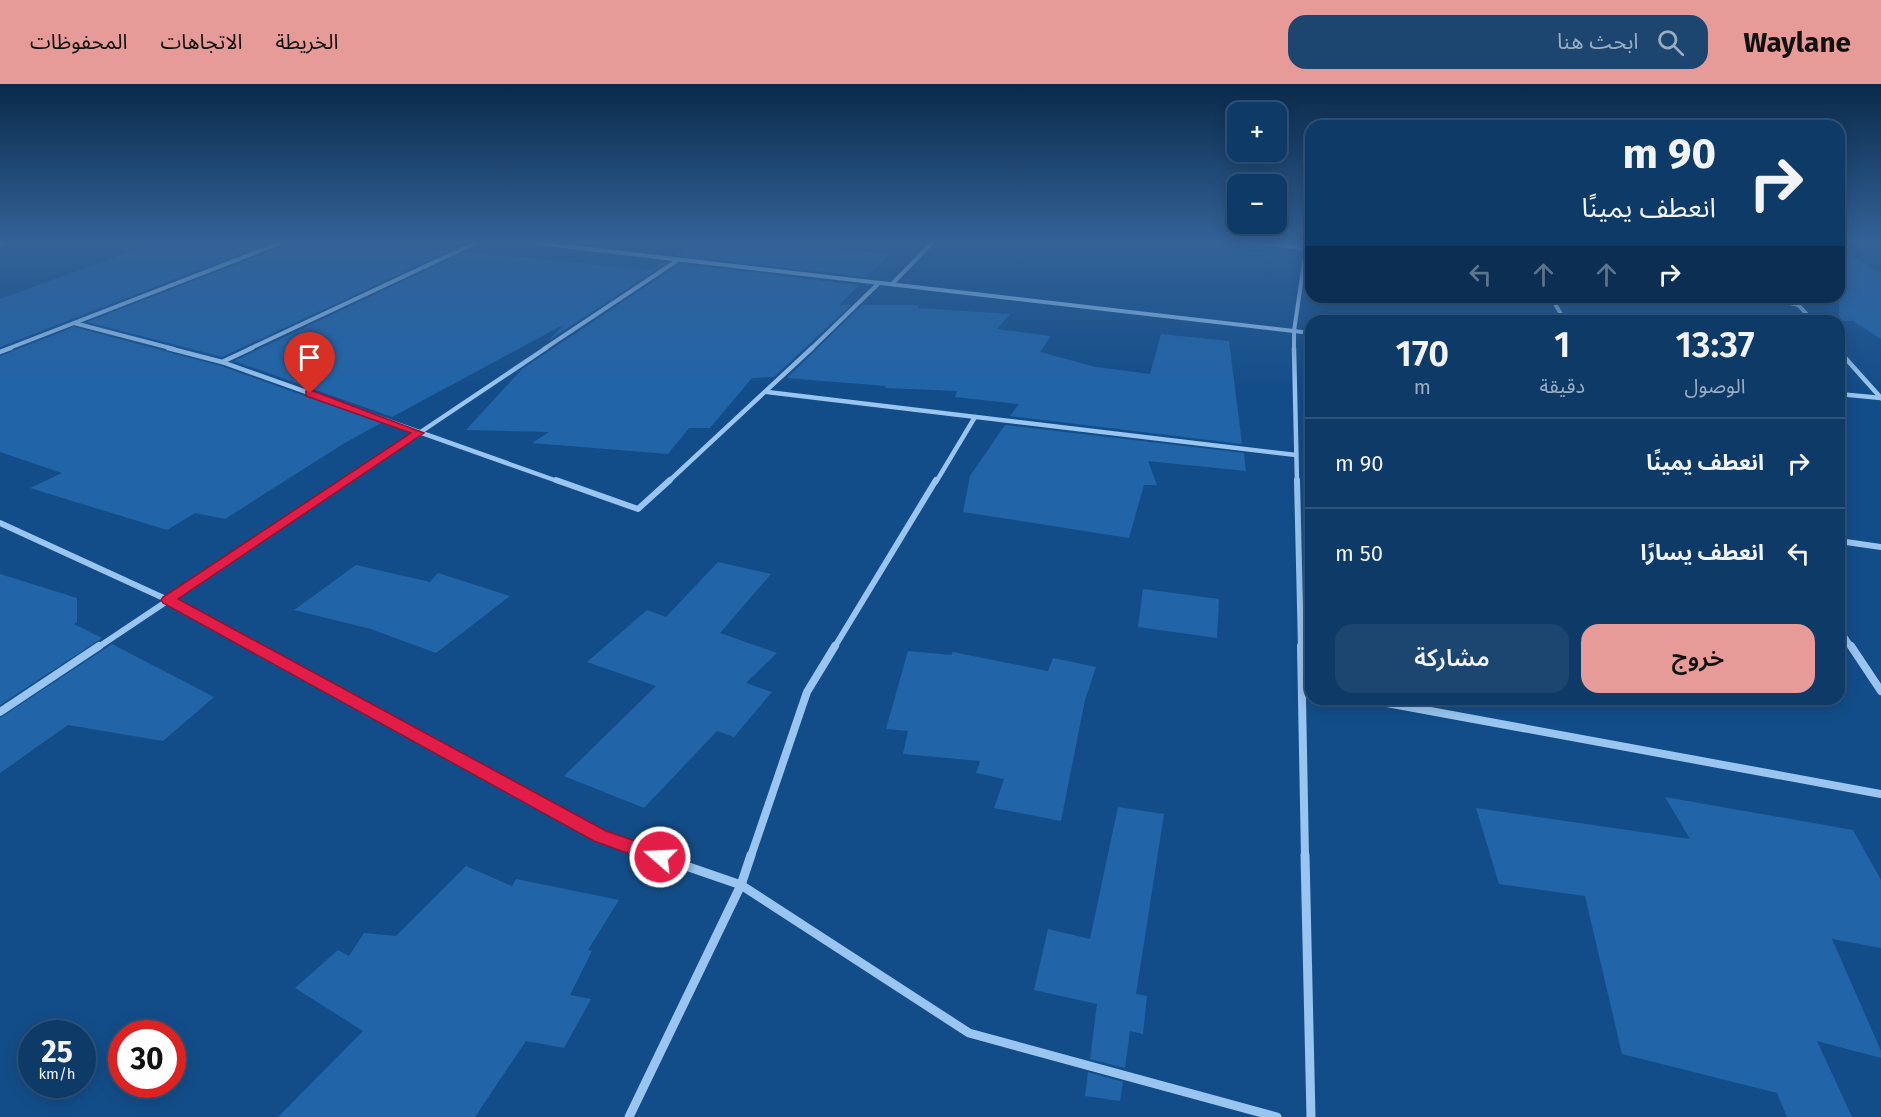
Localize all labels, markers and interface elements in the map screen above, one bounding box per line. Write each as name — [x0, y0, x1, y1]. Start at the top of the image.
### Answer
search box — [1288, 15, 1708, 69]
icon: search — [1654, 26, 1687, 59]
text: Waylane — [1744, 26, 1851, 59]
text: ابحث هنا — [1557, 28, 1639, 55]
text: المحفوظات — [30, 29, 127, 55]
text: الاتجاهات — [160, 29, 242, 55]
text: الخريطة — [275, 29, 338, 55]
map controls — [1227, 102, 1287, 234]
button: + — [1227, 102, 1287, 162]
text: 90 m — [1622, 129, 1716, 179]
icon: right — [1737, 144, 1815, 222]
button: − — [1227, 174, 1287, 234]
text: انعطف يمينًا — [1581, 192, 1716, 224]
icon: left — [1464, 258, 1497, 291]
icon: ahead — [1527, 258, 1560, 291]
icon: ahead — [1590, 258, 1623, 291]
icon: right — [1653, 258, 1686, 291]
text: 1 — [1554, 323, 1570, 367]
text: 13:37 — [1675, 323, 1755, 367]
pin — [284, 332, 335, 394]
text: 170 — [1395, 332, 1449, 376]
icon: arrive — [293, 341, 326, 374]
text: دقيقة — [1539, 374, 1585, 398]
text: الوصول — [1685, 374, 1745, 398]
text: m — [1414, 375, 1431, 399]
icon: right — [1782, 447, 1815, 480]
text: انعطف يمينًا — [1646, 449, 1764, 476]
text: 90 m — [1335, 450, 1384, 477]
icon: left — [1782, 537, 1815, 570]
text: انعطف يسارًا — [1641, 539, 1764, 566]
text: 50 m — [1335, 540, 1383, 567]
button: مشاركة — [1335, 624, 1569, 693]
button: خروج — [1581, 624, 1815, 693]
position arrow — [628, 825, 692, 889]
speed limit sign: 30 — [108, 1020, 186, 1098]
text: 25 — [41, 1034, 73, 1070]
text: km/h — [38, 1065, 76, 1083]

